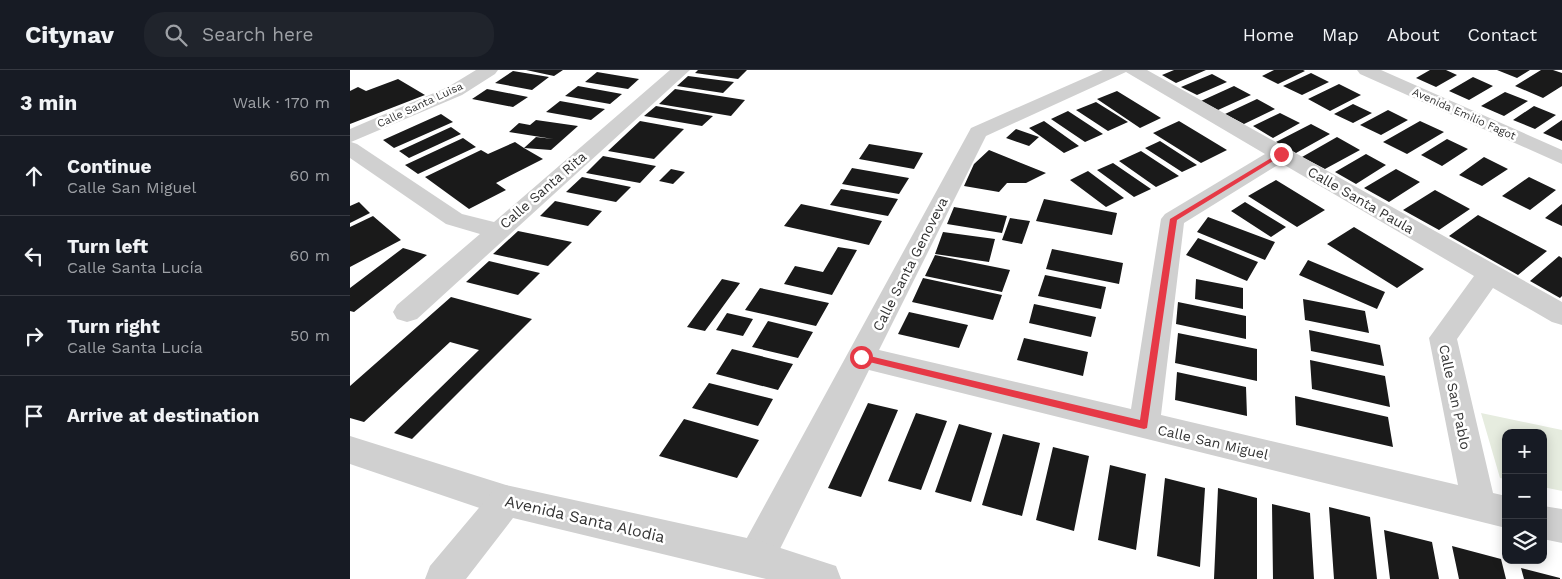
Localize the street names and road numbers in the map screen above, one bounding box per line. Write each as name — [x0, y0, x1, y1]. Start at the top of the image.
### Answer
street label: Calle Santa Luisa — [375, 79, 465, 131]
street label: Avenida Emilio Fagot — [1410, 85, 1518, 143]
street label: Calle Santa Rita — [497, 148, 590, 232]
street label: Calle Santa Paula — [1305, 163, 1417, 237]
street label: Calle Santa Genoveva — [869, 194, 951, 334]
street label: Calle San Pablo — [1436, 343, 1474, 451]
street label: Calle San Miguel — [1156, 421, 1271, 463]
street label: Avenida Santa Alodia — [503, 491, 667, 547]

